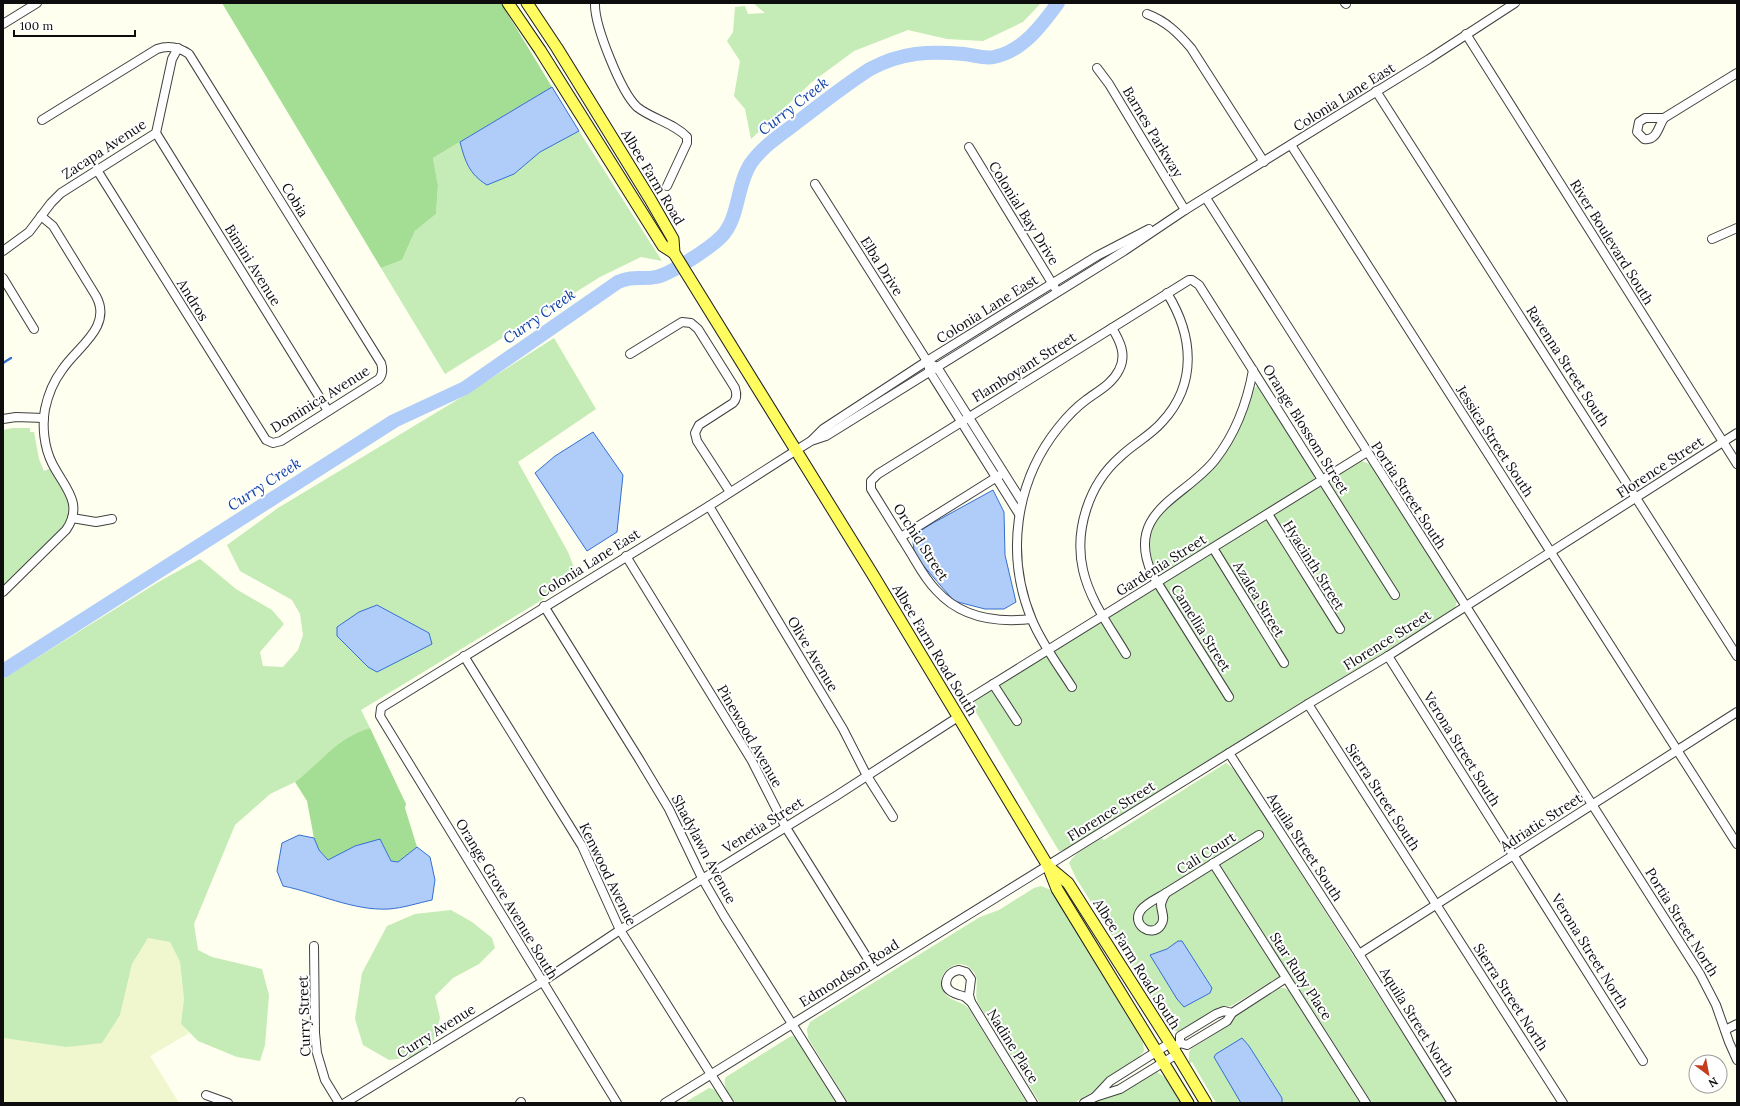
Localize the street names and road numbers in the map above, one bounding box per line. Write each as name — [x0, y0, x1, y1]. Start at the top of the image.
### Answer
street label: Colonia Lane East — [1290, 58, 1399, 136]
street label: Barnes Parkway — [1119, 83, 1188, 181]
street label: Zacapa Avenue — [58, 115, 150, 183]
street label: Albee Farm Road — [617, 125, 689, 228]
street label: Colonial Bay Drive — [985, 158, 1063, 269]
street label: River Boulevard South — [1566, 176, 1658, 308]
street label: Cobia — [277, 179, 313, 221]
street label: Bimini Avenue — [221, 221, 285, 309]
street label: Elba Drive — [857, 233, 907, 299]
street label: Colonia Lane East — [933, 270, 1042, 348]
street label: Andros — [173, 275, 213, 324]
street label: Ravenna Street South — [1522, 302, 1614, 430]
street label: Flamboyant Street — [969, 327, 1080, 406]
street label: Dominica Avenue — [267, 361, 373, 437]
street label: Orange Blossom Street — [1259, 361, 1354, 498]
street label: Jessica Street South — [1452, 381, 1538, 500]
street label: Florence Street — [1613, 432, 1707, 502]
street label: Portia Street South — [1368, 438, 1450, 552]
street label: Orchid Street — [889, 500, 953, 585]
street label: Hyacinth Street — [1279, 517, 1349, 614]
street label: Colonia Lane East — [535, 524, 644, 602]
street label: Gardenia Street — [1113, 530, 1210, 600]
street label: Azalea Street — [1229, 557, 1289, 641]
street label: Albee Farm Road South — [888, 580, 981, 719]
street label: Camellia Street — [1167, 581, 1235, 675]
street label: Florence Street — [1340, 606, 1435, 674]
street label: Olive Avenue — [783, 613, 843, 695]
street label: Pinewood Avenue — [713, 682, 787, 791]
street label: Verona Street South — [1419, 688, 1504, 809]
street label: Sierra Street South — [1342, 740, 1424, 854]
street label: Florence Street — [1064, 777, 1159, 845]
street label: Adriatic Street — [1496, 788, 1586, 856]
street label: Aquila Street South — [1263, 789, 1347, 905]
street label: Shadylawn Avenue — [668, 791, 741, 907]
street label: Venetia Street — [718, 793, 807, 858]
street label: Orange Grove Avenue South — [452, 815, 562, 983]
street label: Kenwood Avenue — [575, 820, 641, 929]
street label: Cali Court — [1173, 827, 1239, 878]
street label: Portia Street North — [1641, 864, 1723, 980]
street label: Verona Street North — [1547, 889, 1633, 1012]
street label: Albee Farm Road South — [1089, 895, 1185, 1033]
street label: Star Ruby Place — [1266, 929, 1336, 1024]
street label: Edmondson Road — [796, 935, 902, 1011]
street label: Sierra Street North — [1470, 940, 1552, 1054]
street label: Aquila Street North — [1375, 963, 1458, 1080]
street label: Curry Street — [294, 974, 314, 1057]
street label: Curry Avenue — [393, 1000, 479, 1062]
street label: Nadine Place — [983, 1005, 1043, 1087]

